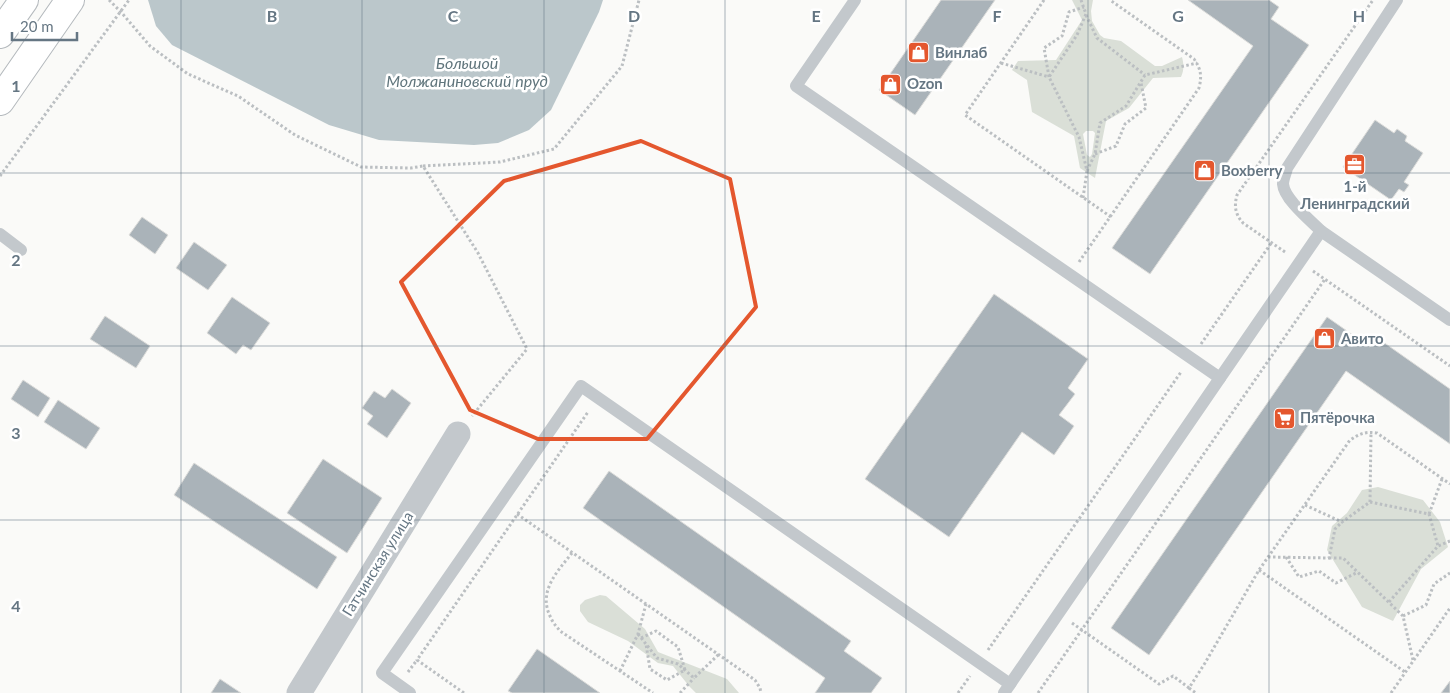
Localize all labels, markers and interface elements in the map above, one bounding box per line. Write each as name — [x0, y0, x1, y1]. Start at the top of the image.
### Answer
text: B — [267, 6, 277, 25]
text: C — [448, 6, 459, 25]
text: D — [628, 6, 640, 25]
text: E — [811, 6, 821, 25]
text: F — [992, 6, 1002, 25]
text: G — [1172, 6, 1184, 25]
text: H — [1353, 6, 1365, 25]
scale bar — [12, 10, 78, 42]
text: 20 m — [20, 17, 54, 35]
shop icon: Винлаб — [907, 41, 931, 65]
place label: Винлаб — [935, 43, 988, 61]
water label: Большой Молжаниновский пруд — [386, 53, 548, 90]
shop icon: Ozon — [879, 72, 903, 96]
place label: Ozon — [907, 74, 943, 92]
text: 1 — [11, 76, 21, 95]
office icon: 1-й Ленинградский — [1343, 152, 1367, 176]
shop icon: Boxberry — [1193, 159, 1217, 183]
place label: Boxberry — [1221, 161, 1283, 179]
place label: 1-й Ленинградский — [1299, 177, 1410, 212]
text: 2 — [11, 250, 21, 269]
shop icon: Авито — [1313, 327, 1337, 351]
place label: Авито — [1340, 329, 1384, 347]
supermarket icon: Пятёрочка — [1272, 406, 1296, 430]
place label: Пятёрочка — [1300, 408, 1375, 426]
text: 3 — [11, 423, 21, 442]
street label: Гатчинская улица — [338, 508, 417, 619]
text: 4 — [11, 596, 21, 615]

